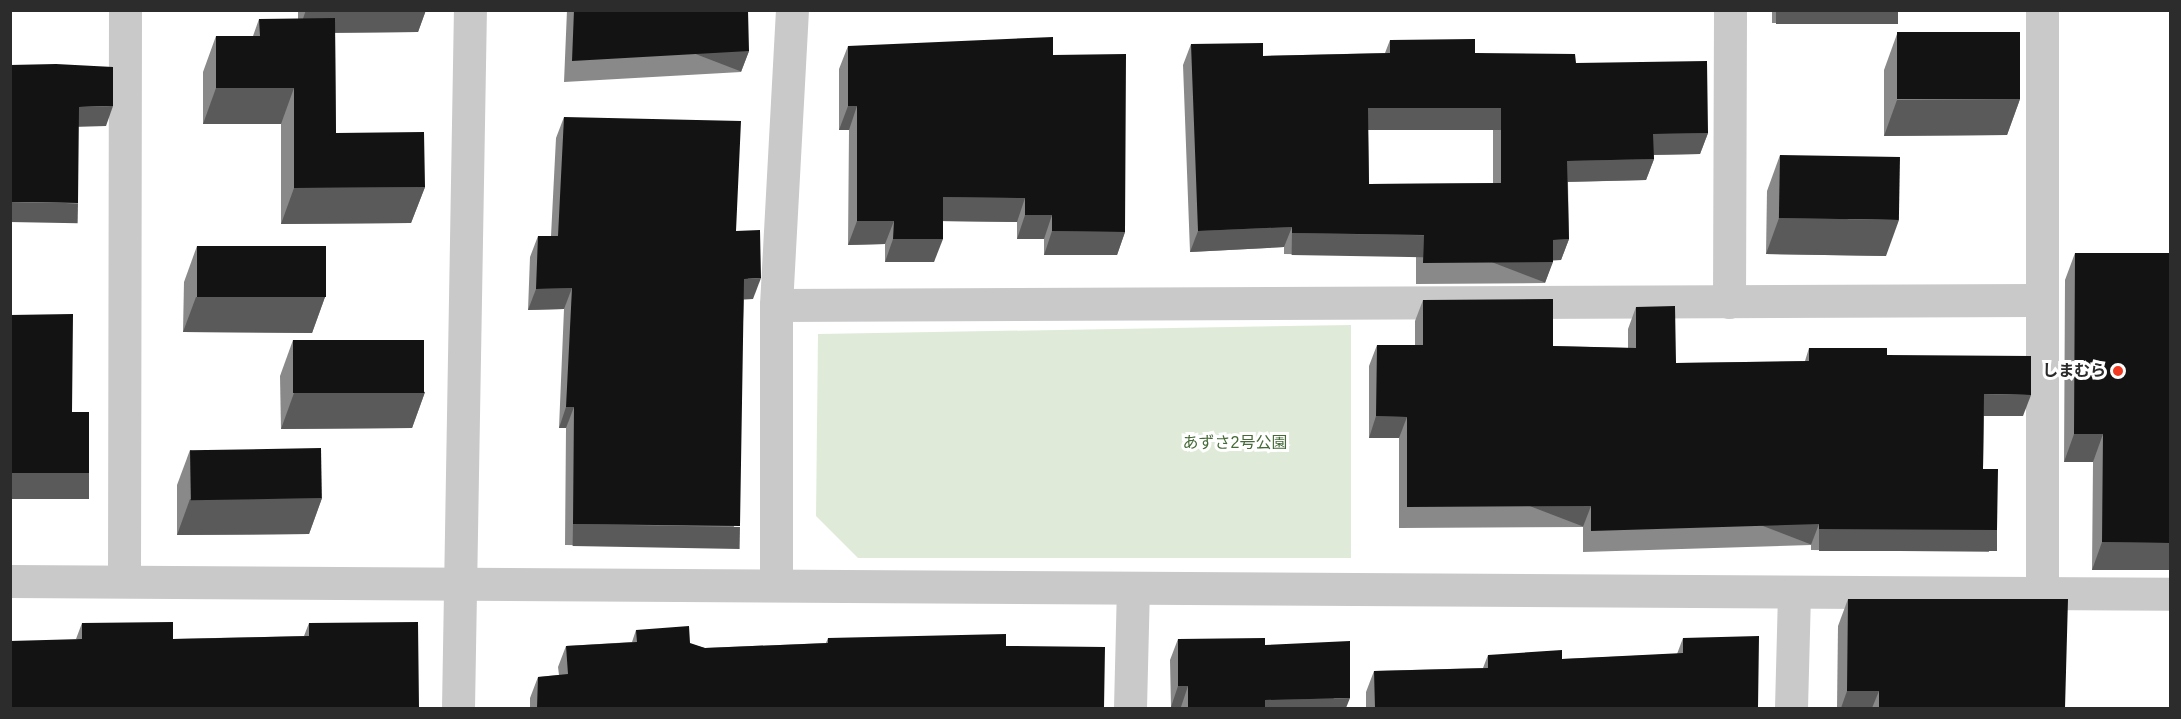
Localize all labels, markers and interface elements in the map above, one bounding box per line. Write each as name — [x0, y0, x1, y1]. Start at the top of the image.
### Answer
place label: しまむら — [2042, 361, 2106, 381]
marker: しまむら — [2111, 364, 2125, 378]
park label: あずさ2号公園 — [1183, 433, 1287, 453]

